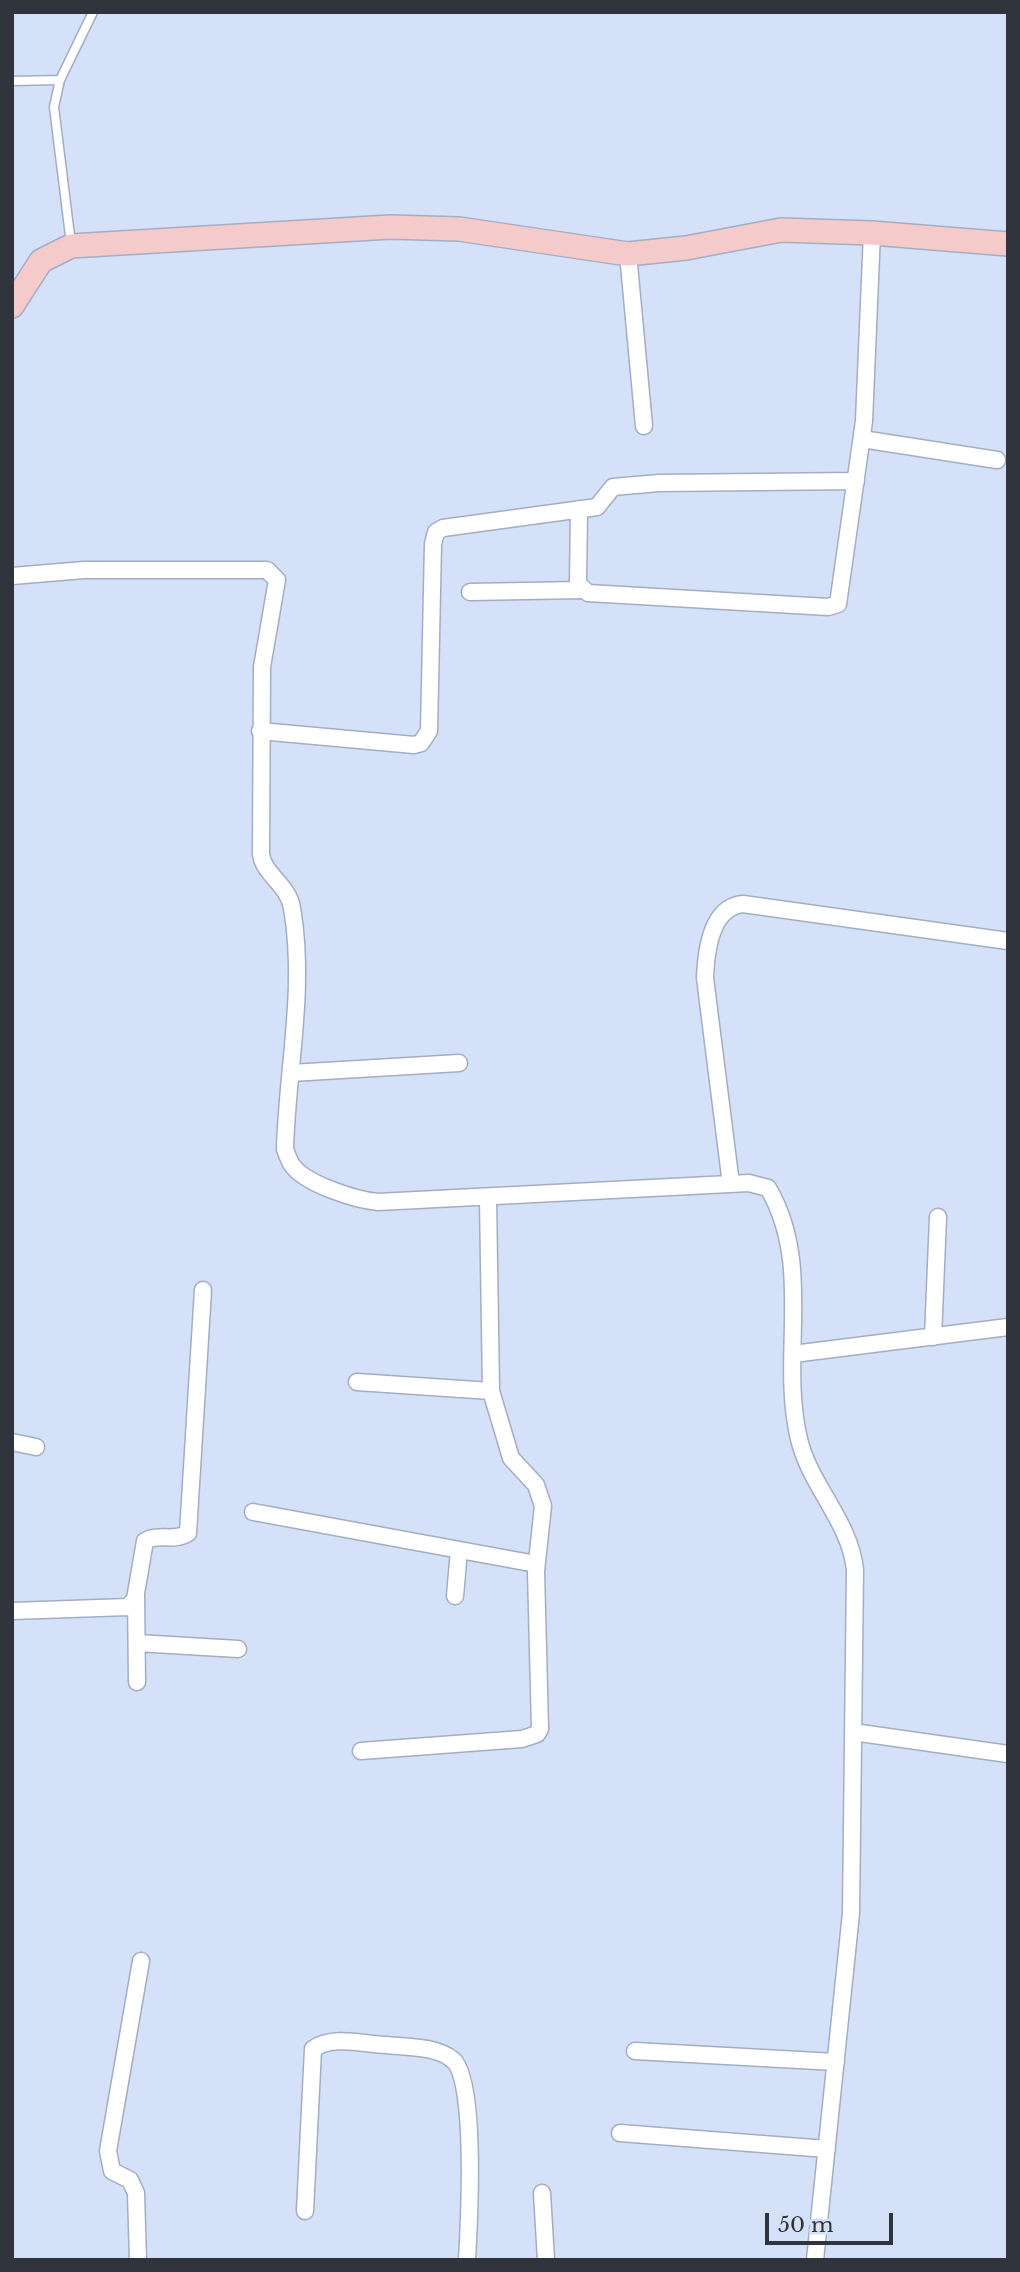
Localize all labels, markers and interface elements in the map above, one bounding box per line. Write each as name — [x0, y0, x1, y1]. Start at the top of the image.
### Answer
scale bar — [768, 2198, 896, 2242]
text: 50 m — [778, 2212, 833, 2238]

